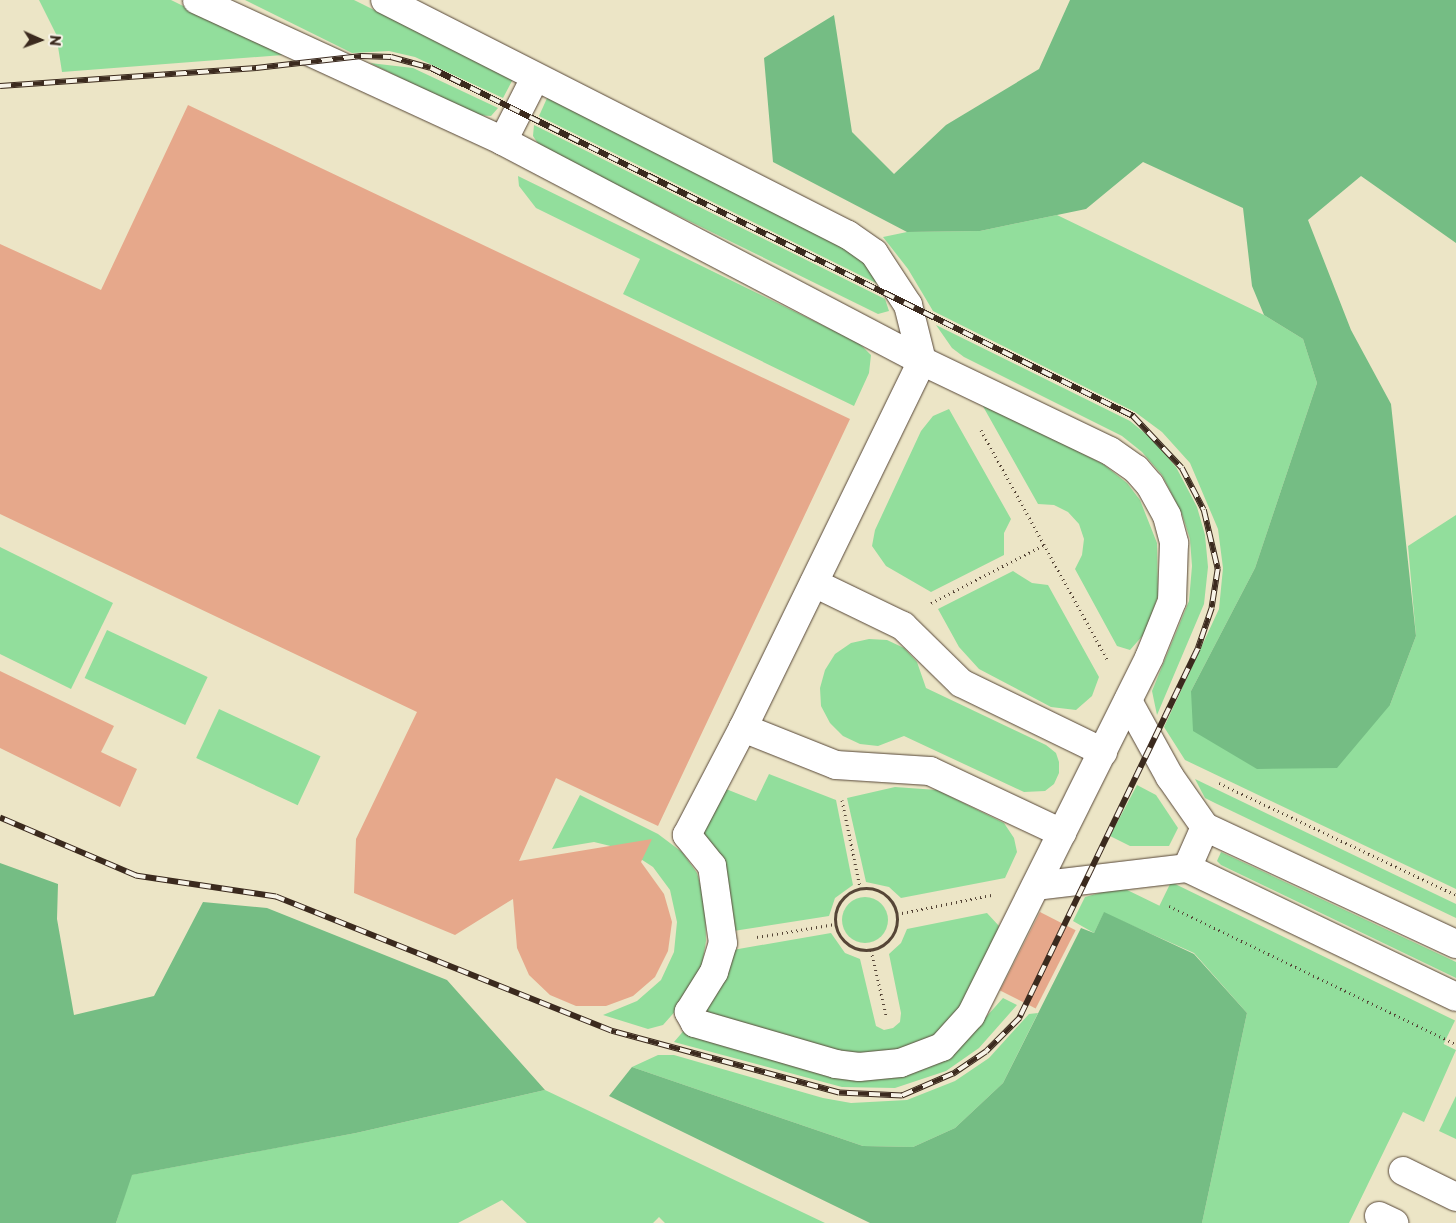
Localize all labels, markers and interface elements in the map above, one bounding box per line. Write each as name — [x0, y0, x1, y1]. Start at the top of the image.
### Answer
north arrow — [15, 15, 65, 65]
text: N — [45, 35, 66, 46]

